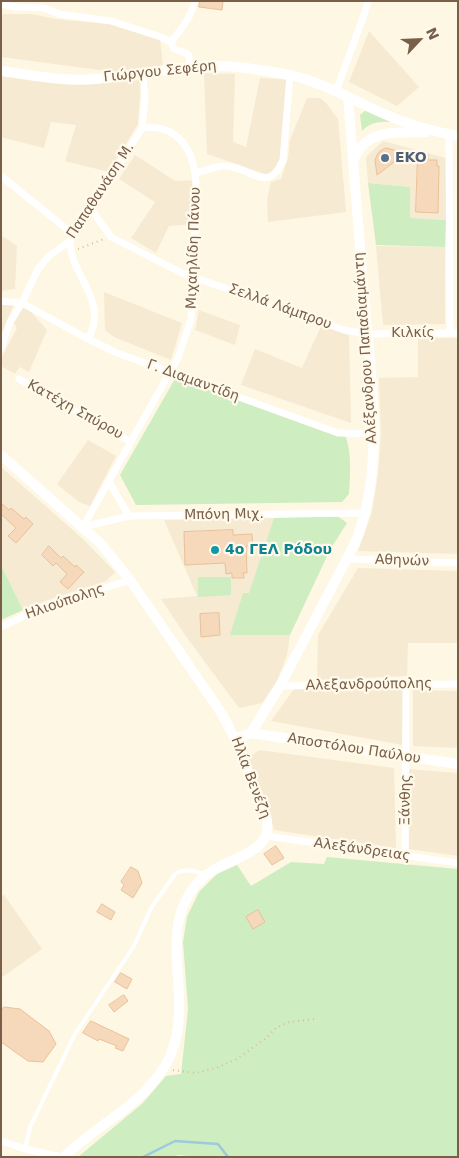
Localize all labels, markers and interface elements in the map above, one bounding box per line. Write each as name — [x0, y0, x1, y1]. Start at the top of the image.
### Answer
north arrow — [394, 15, 444, 65]
text: N — [423, 25, 442, 42]
street label: Γιώργου Σεφέρη — [103, 58, 217, 86]
street label: Παπαθανάση Μ. — [64, 140, 138, 242]
place label: EKO — [395, 150, 427, 166]
marker: EKO — [379, 152, 391, 164]
street label: Μιχαηλίδη Πάνου — [183, 187, 205, 309]
street label: Αλέξανδρου Παπαδιαμάντη — [351, 252, 381, 444]
street label: Σελλά Λάμπρου — [226, 281, 334, 333]
street label: Κιλκίς — [391, 325, 435, 341]
street label: Γ. Διαμαντίδη — [145, 357, 241, 405]
street label: Κατέχη Σπύρου — [24, 377, 126, 443]
street label: Μπόνη Μιχ. — [184, 506, 264, 524]
place label: 4ο ΓΕΛ Ρόδου — [225, 542, 332, 558]
marker: 4ο ΓΕΛ Ρόδου — [209, 544, 221, 556]
street label: Αθηνών — [375, 552, 429, 570]
street label: Ηλιούπολης — [23, 581, 107, 623]
street label: Αλεξανδρούπολης — [305, 675, 433, 695]
street label: Αποστόλου Παύλου — [286, 730, 422, 768]
street label: Ηλία Βενέζη — [227, 735, 273, 821]
street label: Ξάνθης — [397, 774, 415, 826]
street label: Αλεξάνδρειας — [313, 835, 411, 865]

